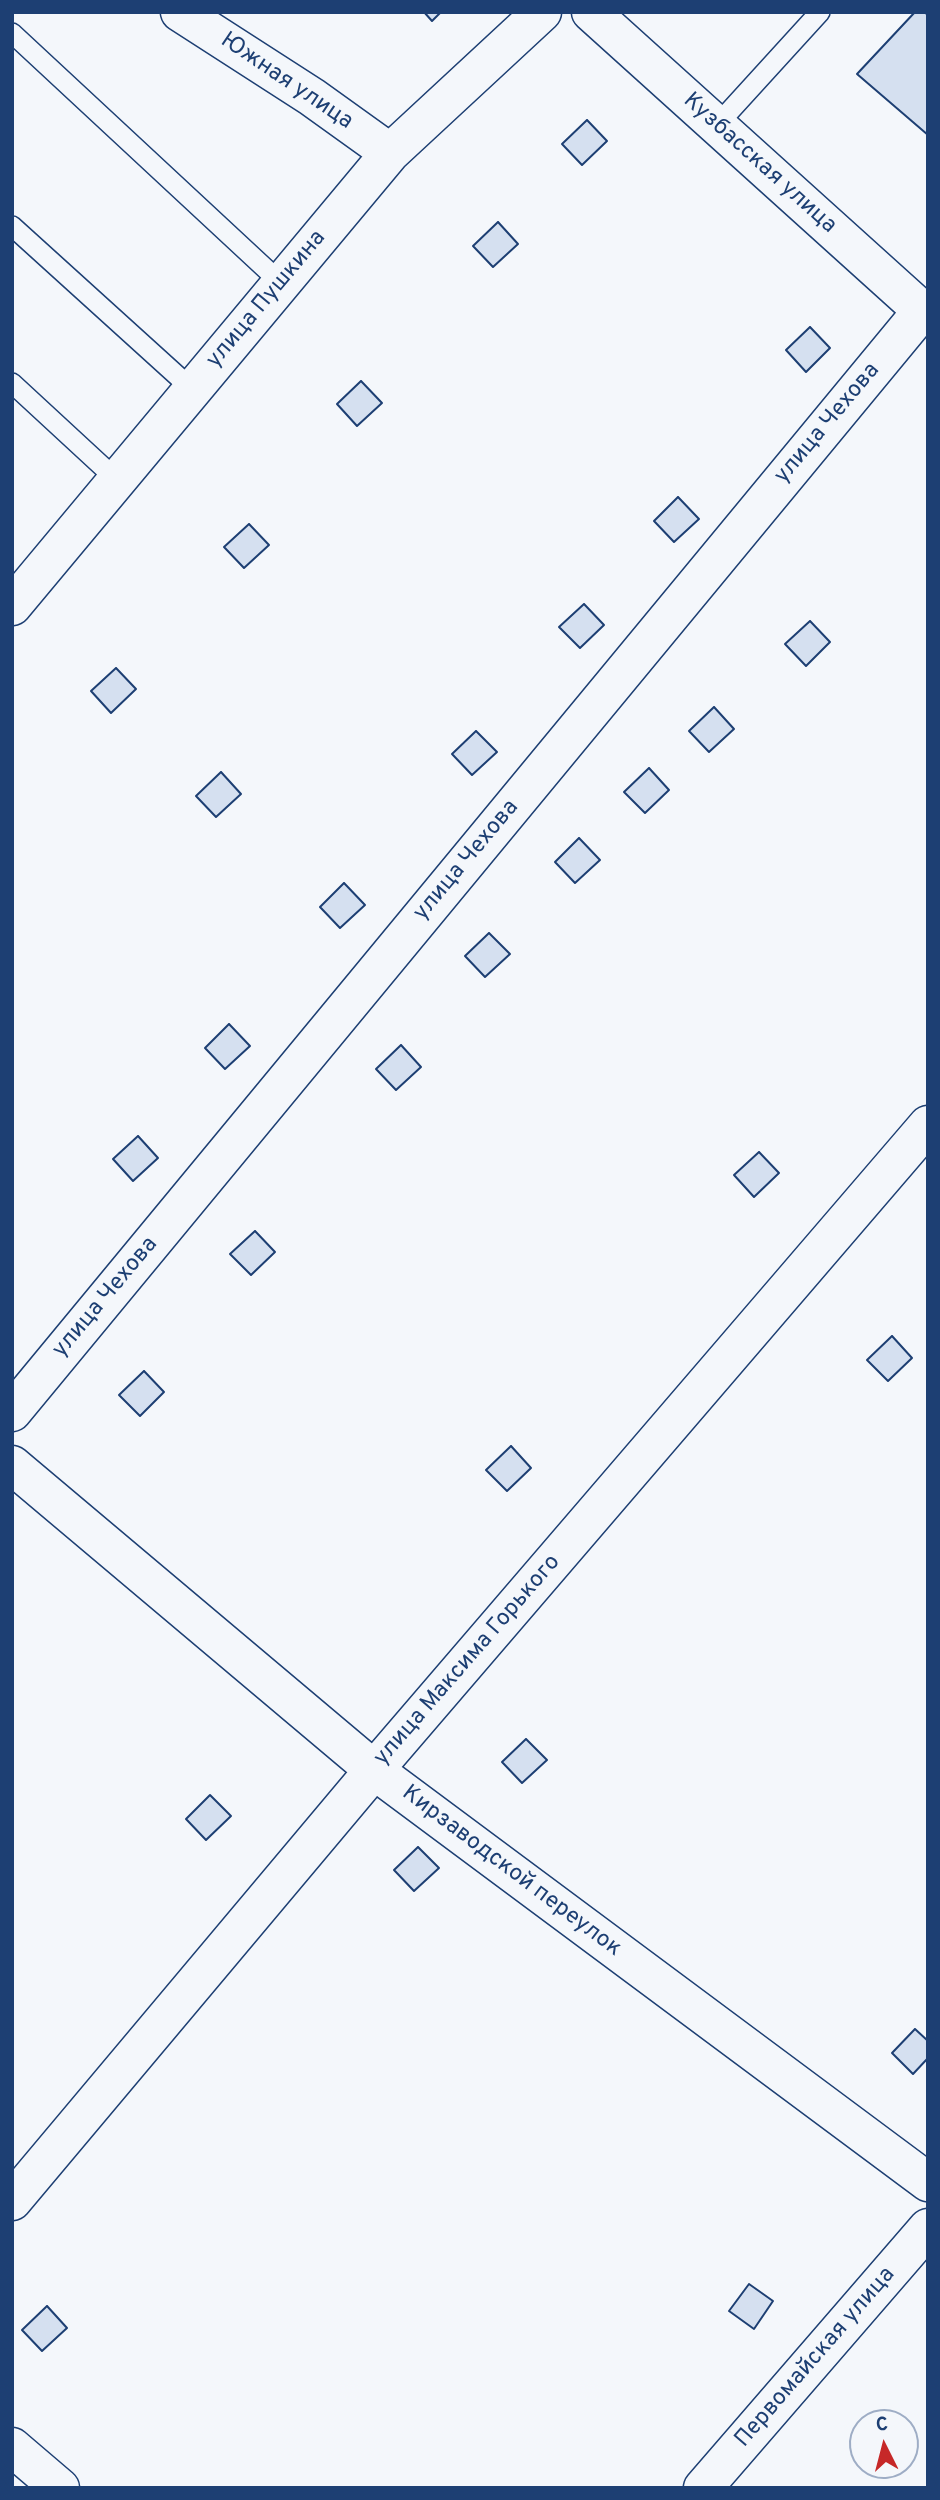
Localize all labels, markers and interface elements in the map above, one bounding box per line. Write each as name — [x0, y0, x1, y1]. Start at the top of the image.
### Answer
street label: Южная улица — [214, 28, 358, 136]
street label: Кузбасская улица — [677, 88, 841, 240]
street label: улица Пушкина — [201, 226, 333, 374]
street label: улица Чехова — [769, 358, 887, 490]
street label: улица Чехова — [408, 795, 526, 927]
street label: улица Чехова — [47, 1232, 165, 1364]
street label: улица Максима Горького — [369, 1550, 567, 1772]
street label: Кирзаводской переулок — [396, 1780, 626, 1964]
street label: Первомайская улица — [730, 2262, 902, 2454]
north arrow — [849, 2409, 919, 2479]
text: С — [875, 2413, 889, 2438]

